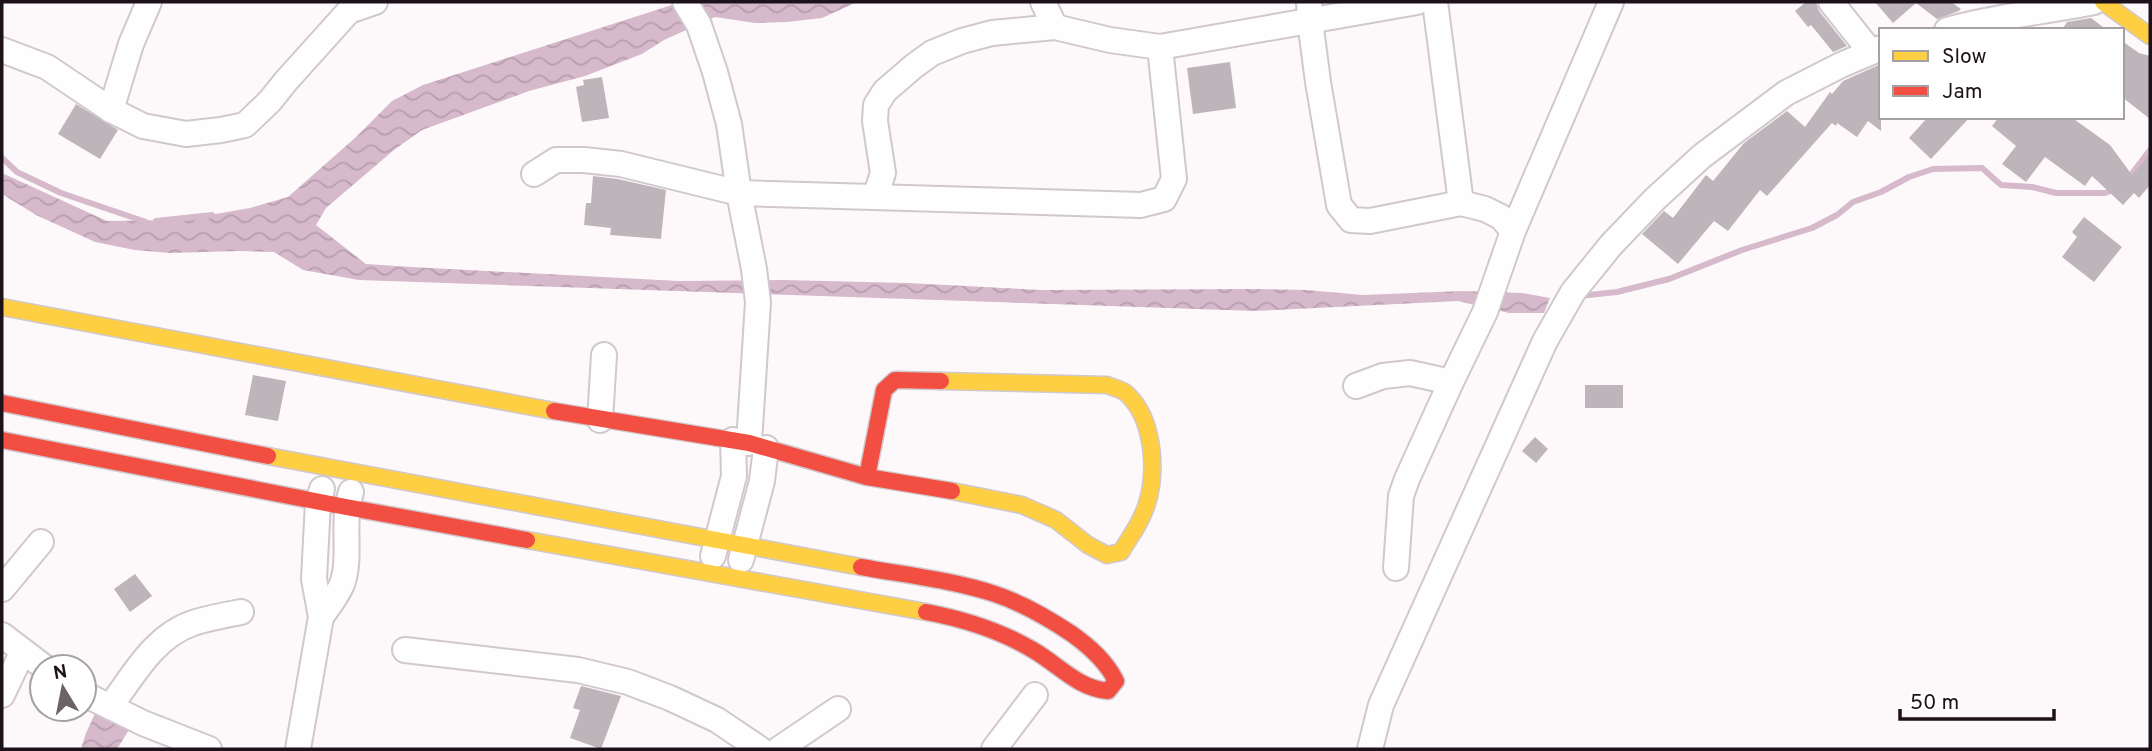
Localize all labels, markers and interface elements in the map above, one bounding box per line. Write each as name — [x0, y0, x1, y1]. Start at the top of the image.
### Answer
legend — [1879, 28, 2124, 119]
text: Slow — [1942, 44, 1987, 71]
text: Jam — [1942, 79, 1983, 106]
north arrow — [28, 653, 98, 723]
text: N — [52, 660, 69, 686]
scale bar — [1900, 678, 2054, 722]
text: 50 m — [1910, 690, 1959, 717]

